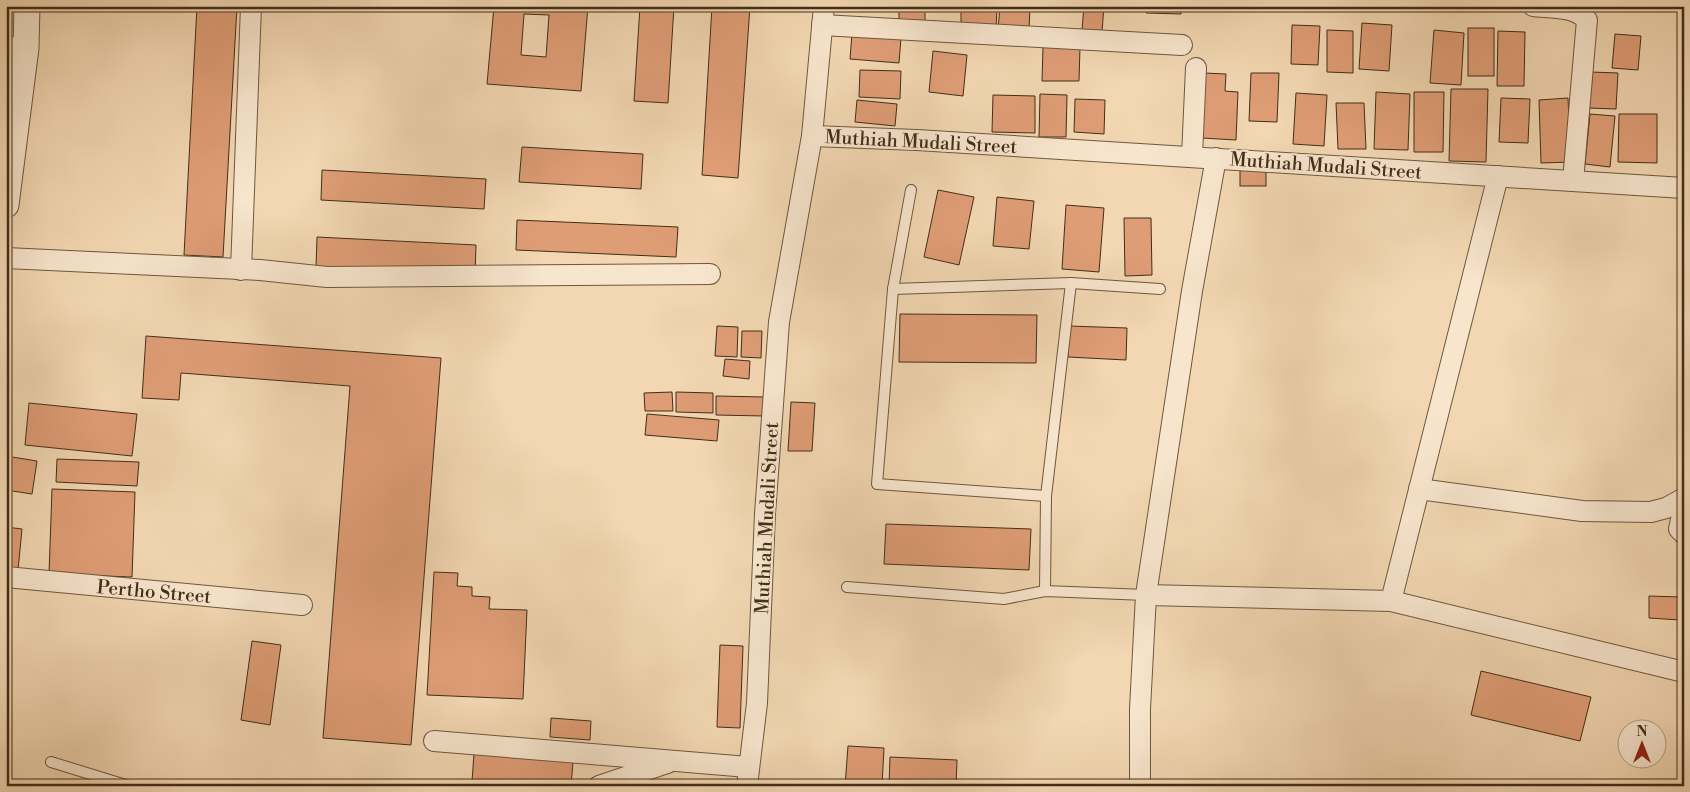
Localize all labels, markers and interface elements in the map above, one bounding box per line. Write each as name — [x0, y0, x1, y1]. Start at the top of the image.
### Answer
street label: Muthiah Mudali Street — [824, 125, 1018, 159]
street label: Muthiah Mudali Street — [1229, 147, 1423, 185]
street label: Muthiah Mudali Street — [750, 421, 784, 615]
street label: Pertho Street — [96, 575, 212, 609]
north arrow — [1618, 720, 1668, 770]
text: N — [1636, 723, 1648, 741]

